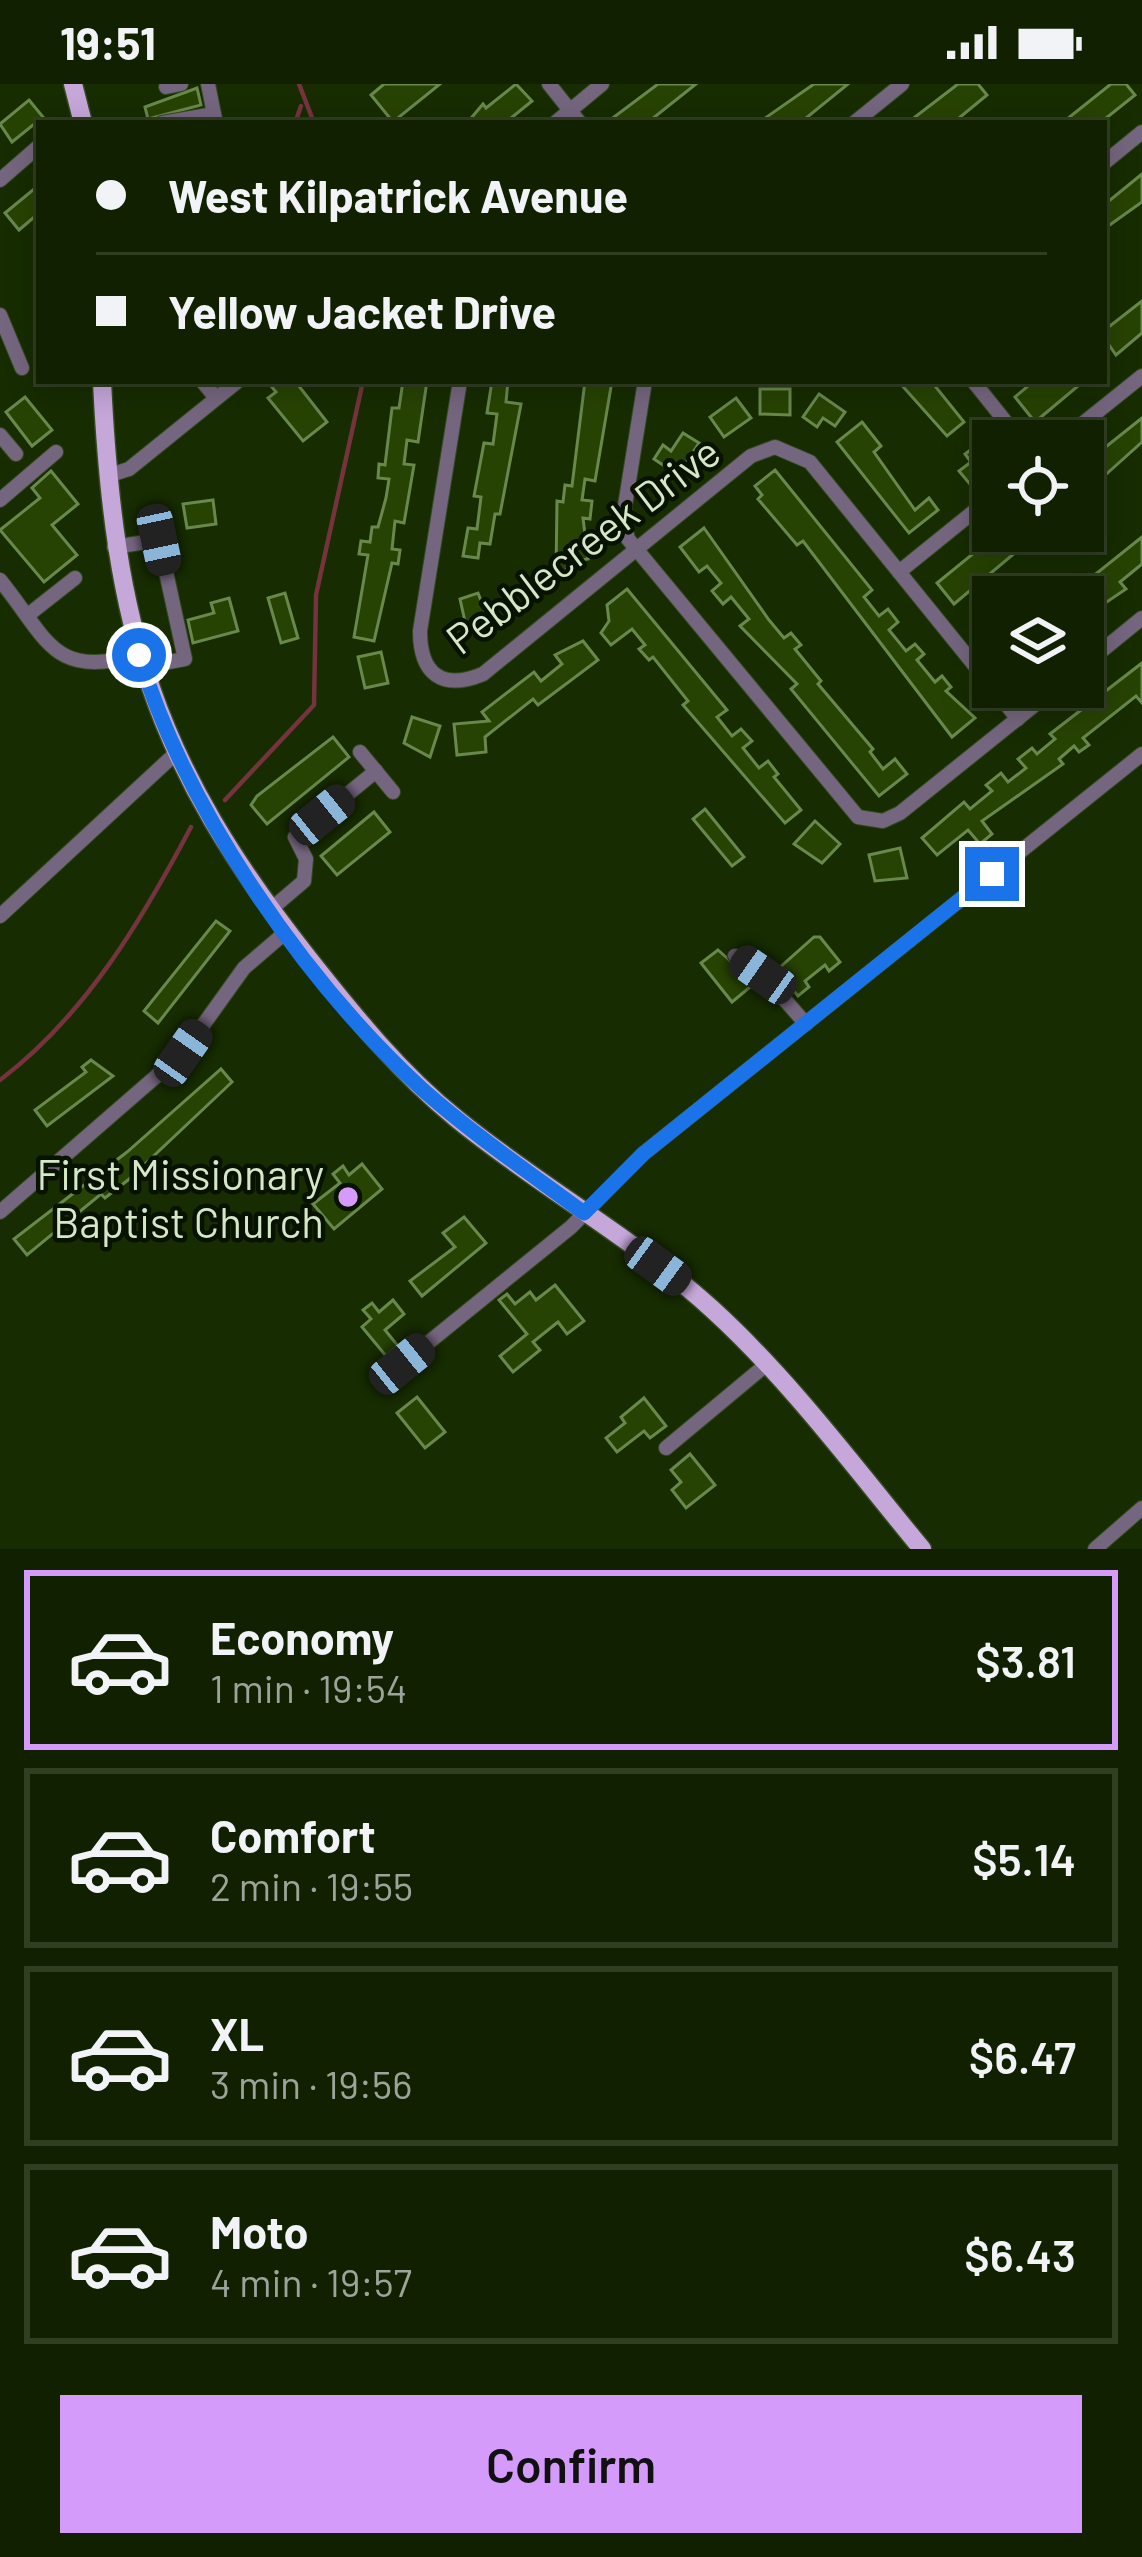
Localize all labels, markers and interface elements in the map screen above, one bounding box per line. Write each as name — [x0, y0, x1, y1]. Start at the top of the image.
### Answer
text: 19:51 — [60, 15, 156, 69]
text: West Kilpatrick Avenue — [168, 168, 628, 222]
text: Yellow Jacket Drive — [168, 284, 556, 338]
map controls — [972, 420, 1104, 708]
button: locate — [972, 420, 1104, 552]
street label: Pebblecreek Drive — [436, 425, 728, 663]
car — [134, 501, 184, 579]
button: layers — [972, 576, 1104, 708]
route start — [112, 628, 166, 682]
car — [283, 778, 361, 852]
route end — [965, 847, 1019, 901]
car — [723, 940, 803, 1010]
car — [148, 1013, 218, 1093]
place label: First Missionary Baptist Church — [36, 1148, 324, 1247]
marker: First Missionary Baptist Church — [335, 1184, 361, 1210]
car — [618, 1230, 698, 1302]
car — [363, 1327, 441, 1401]
icon: car — [66, 1606, 174, 1714]
text: Economy — [210, 1610, 394, 1664]
text: $3.81 — [975, 1633, 1076, 1687]
text: 1 min · 19:54 — [210, 1664, 407, 1711]
icon: car — [66, 1804, 174, 1912]
text: Comfort — [210, 1808, 376, 1862]
text: $5.14 — [972, 1831, 1076, 1885]
text: 2 min · 19:55 — [210, 1862, 413, 1909]
icon: car — [66, 2002, 174, 2110]
text: XL — [210, 2006, 264, 2060]
text: $6.47 — [969, 2029, 1076, 2083]
text: 3 min · 19:56 — [210, 2060, 412, 2107]
icon: car — [66, 2200, 174, 2308]
text: Moto — [210, 2204, 308, 2258]
text: $6.43 — [964, 2227, 1076, 2281]
text: 4 min · 19:57 — [210, 2258, 412, 2305]
button: Confirm — [60, 2395, 1082, 2533]

